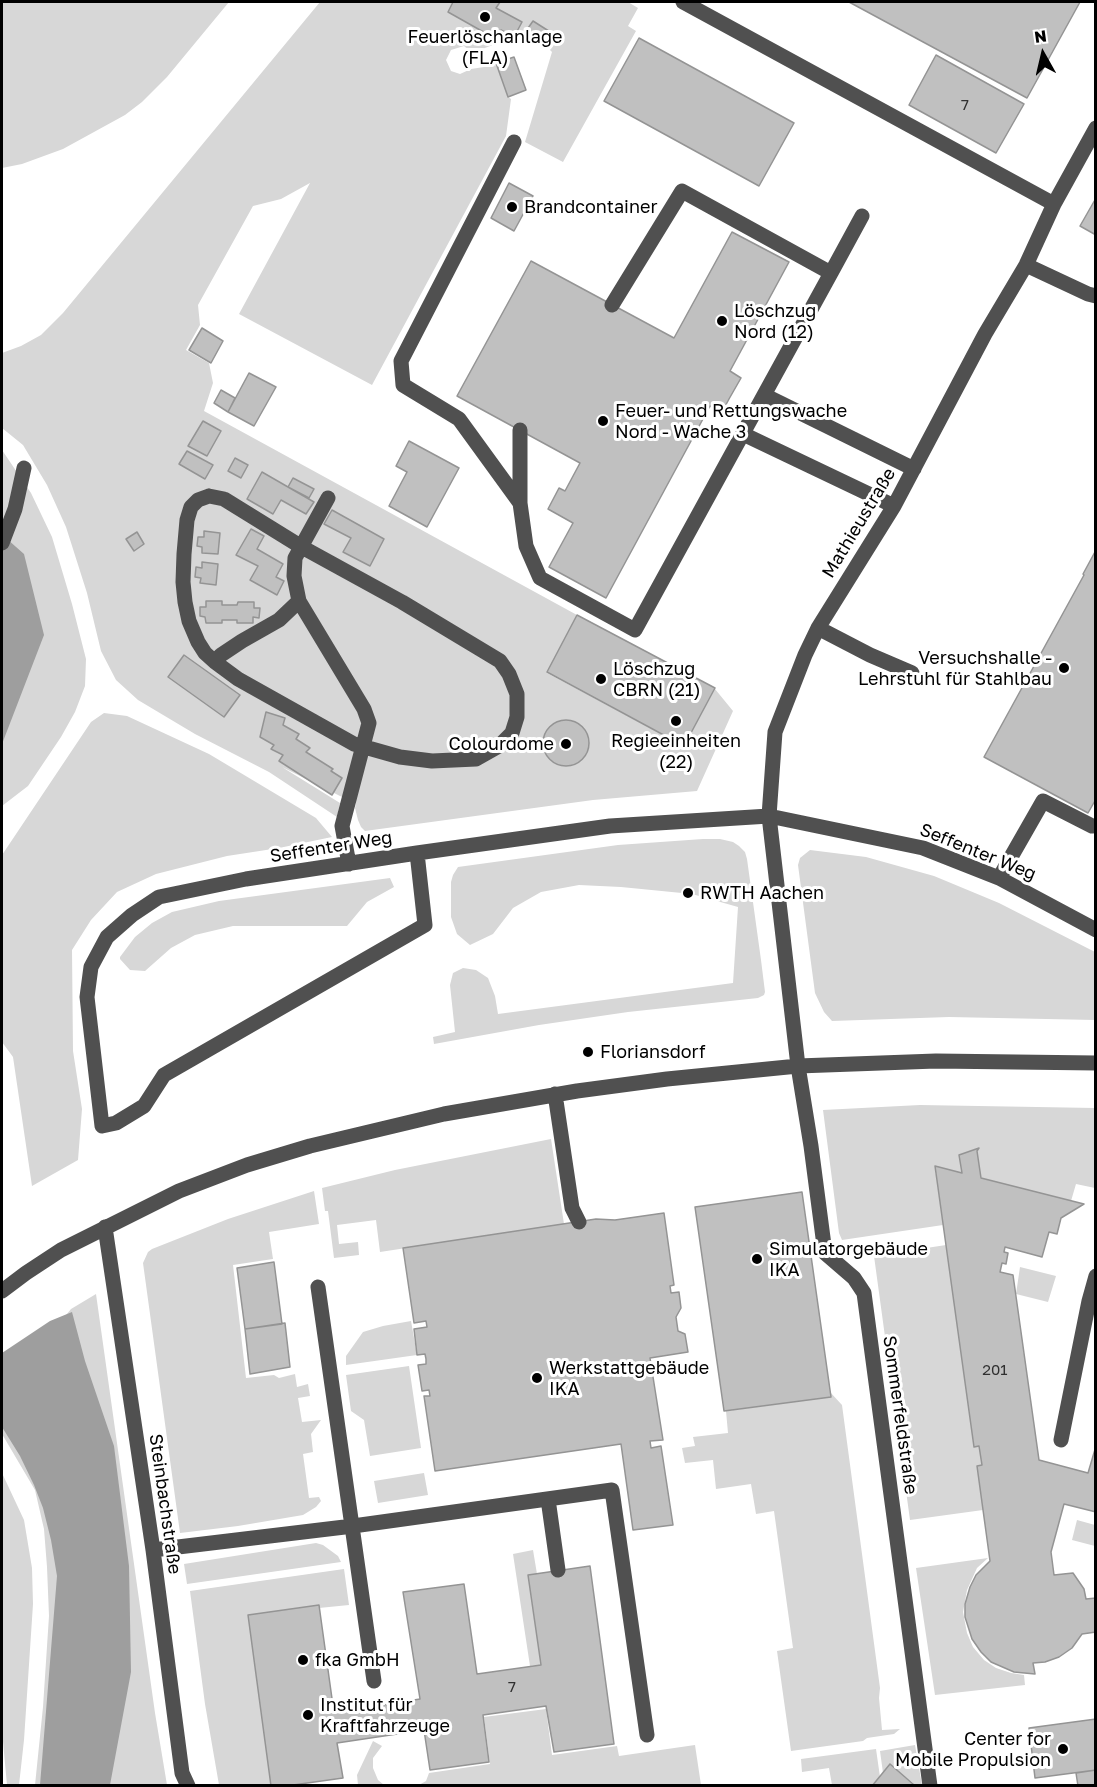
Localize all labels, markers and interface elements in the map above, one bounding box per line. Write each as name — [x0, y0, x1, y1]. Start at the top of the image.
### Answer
marker: Feuerlöschanlage (FLA) — [478, 10, 492, 24]
north arrow — [1013, 24, 1073, 84]
text: N — [1033, 25, 1048, 47]
place label: Feuerlöschanlage (FLA) — [408, 26, 562, 68]
house number: 7 — [961, 96, 969, 114]
place label: Brandcontainer — [524, 196, 657, 218]
marker: Brandcontainer — [505, 200, 519, 214]
place label: Löschzug Nord (12) — [734, 300, 816, 342]
marker: Löschzug Nord (12) — [715, 314, 729, 328]
place label: Feuer- und Rettungswache Nord - Wache 3 — [615, 400, 847, 442]
marker: Feuer- und Rettungswache Nord - Wache 3 — [596, 414, 610, 428]
street label: Mathieustraße — [818, 464, 900, 582]
place label: Versuchshalle - Lehrstuhl für Stahlbau — [858, 647, 1052, 690]
place label: Löschzug CBRN (21) — [613, 658, 701, 700]
marker: Versuchshalle - Lehrstuhl für Stahlbau — [1057, 661, 1071, 675]
marker: Löschzug CBRN (21) — [594, 672, 608, 686]
marker: Regieeinheiten (22) — [669, 714, 683, 728]
place label: Regieeinheiten (22) — [611, 730, 741, 772]
place label: Colourdome — [449, 733, 554, 755]
marker: Colourdome — [559, 737, 573, 751]
street label: Seffenter Weg — [917, 819, 1039, 885]
street label: Seffenter Weg — [268, 827, 394, 867]
place label: RWTH Aachen — [700, 882, 824, 904]
marker: RWTH Aachen — [681, 886, 695, 900]
place label: Floriansdorf — [600, 1041, 706, 1063]
marker: Floriansdorf — [581, 1045, 595, 1059]
place label: Simulatorgebäude IKA — [769, 1238, 928, 1280]
marker: Simulatorgebäude IKA — [750, 1252, 764, 1266]
street label: Sommerfeldstraße — [878, 1334, 922, 1496]
place label: Werkstattgebäude IKA — [549, 1357, 709, 1400]
house number: 201 — [982, 1361, 1008, 1379]
marker: Werkstattgebäude IKA — [530, 1371, 544, 1385]
street label: Steinbachstraße — [144, 1432, 186, 1576]
place label: fka GmbH — [315, 1649, 400, 1671]
marker: fka GmbH — [296, 1653, 310, 1667]
house number: 7 — [508, 1678, 516, 1696]
place label: Institut für Kraftfahrzeuge — [320, 1694, 450, 1736]
marker: Institut für Kraftfahrzeuge — [301, 1708, 315, 1722]
place label: Center for Mobile Propulsion — [895, 1728, 1051, 1770]
marker: Center for Mobile Propulsion — [1056, 1742, 1070, 1756]

